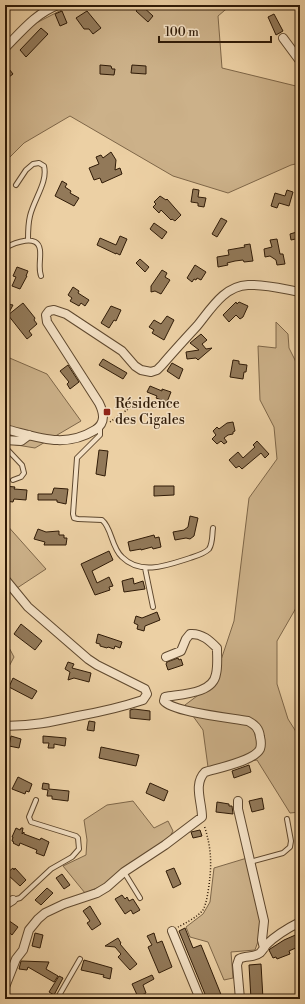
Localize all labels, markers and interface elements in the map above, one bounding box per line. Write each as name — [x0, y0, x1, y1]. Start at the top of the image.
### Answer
scale bar — [159, 18, 271, 44]
text: 100 m — [165, 25, 199, 40]
place label: Résidence des Cigales — [115, 395, 185, 429]
marker: Résidence des Cigales — [102, 407, 112, 417]

